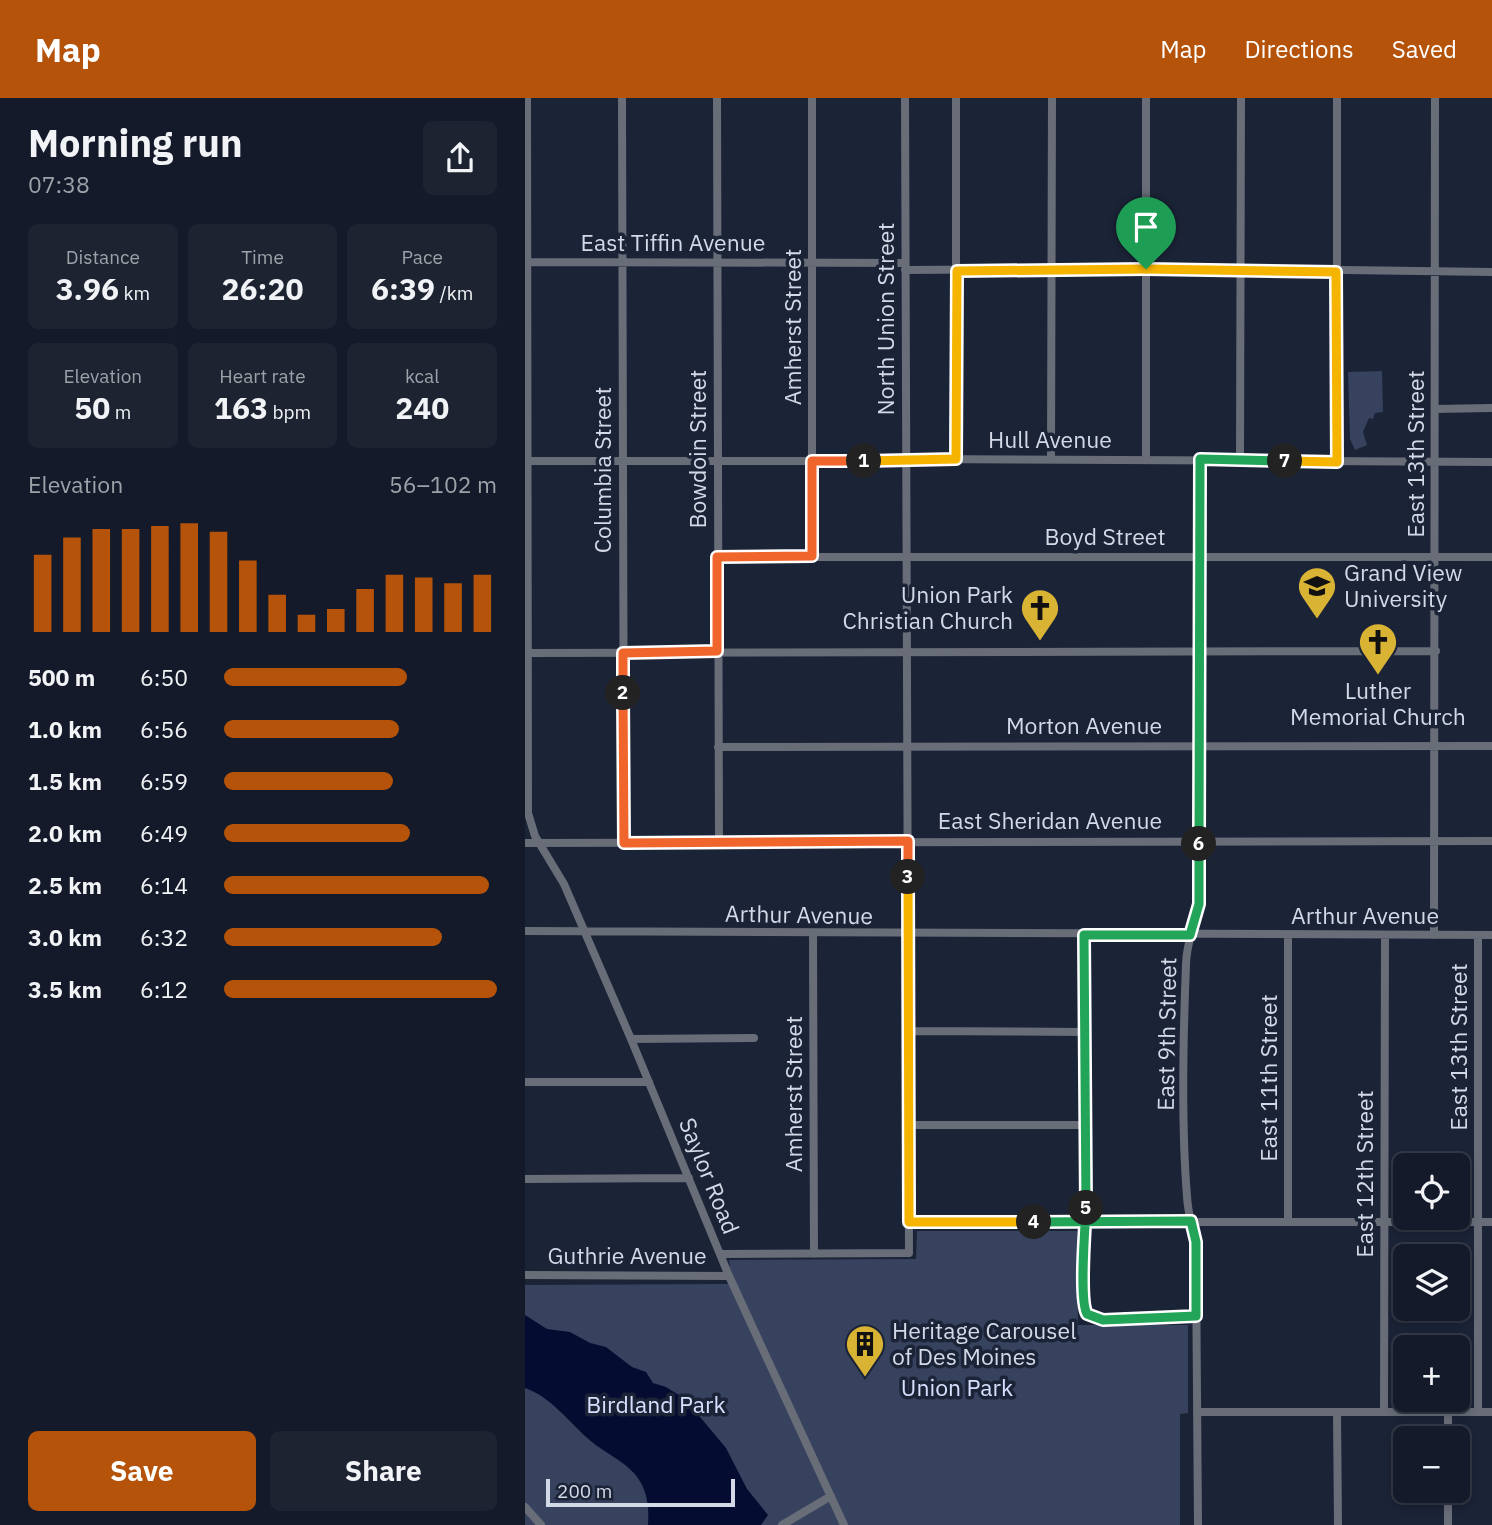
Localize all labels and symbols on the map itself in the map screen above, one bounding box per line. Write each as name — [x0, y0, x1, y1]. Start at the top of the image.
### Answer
pin — [1116, 197, 1176, 269]
street label: North Union Street — [870, 222, 900, 416]
street label: East Tiffin Avenue — [581, 227, 765, 257]
street label: Amherst Street — [777, 249, 807, 405]
street label: Bowdoin Street — [682, 370, 712, 528]
street label: East 13th Street — [1400, 370, 1430, 538]
street label: Columbia Street — [587, 387, 617, 553]
street label: Hull Avenue — [988, 424, 1112, 454]
pin: 1 — [847, 444, 881, 478]
pin: 7 — [1267, 444, 1303, 478]
street label: Boyd Street — [1044, 521, 1166, 551]
place label: Grand View University — [1344, 557, 1462, 613]
school or university icon: Grand View University — [1296, 565, 1338, 620]
place label: Union Park Christian Church — [842, 579, 1013, 635]
church icon: Union Park Christian Church — [1019, 587, 1061, 642]
church icon: Luther Memorial Church — [1357, 621, 1399, 676]
place label: Luther Memorial Church — [1290, 675, 1466, 731]
pin: 2 — [605, 676, 641, 710]
street label: Morton Avenue — [1006, 710, 1162, 740]
street label: East Sheridan Avenue — [938, 805, 1162, 835]
pin: 6 — [1181, 826, 1217, 862]
pin: 3 — [891, 860, 925, 894]
street label: Arthur Avenue — [725, 898, 873, 930]
street label: Arthur Avenue — [1291, 900, 1439, 930]
street label: East 9th Street — [1150, 957, 1182, 1111]
street label: East 13th Street — [1443, 963, 1473, 1131]
street label: East 11th Street — [1253, 994, 1283, 1162]
street label: Amherst Street — [778, 1016, 808, 1172]
street label: East 12th Street — [1349, 1090, 1379, 1258]
street label: Saylor Road — [673, 1113, 747, 1238]
pin: 5 — [1069, 1190, 1103, 1226]
pin: 4 — [1016, 1204, 1051, 1240]
street label: Guthrie Avenue — [547, 1240, 707, 1270]
place label: Heritage Carousel of Des Moines — [892, 1315, 1076, 1371]
building icon: Heritage Carousel of Des Moines — [844, 1323, 886, 1378]
park label: Union Park — [901, 1372, 1013, 1402]
park label: Birdland Park — [586, 1389, 726, 1419]
scale bar — [546, 1476, 735, 1508]

